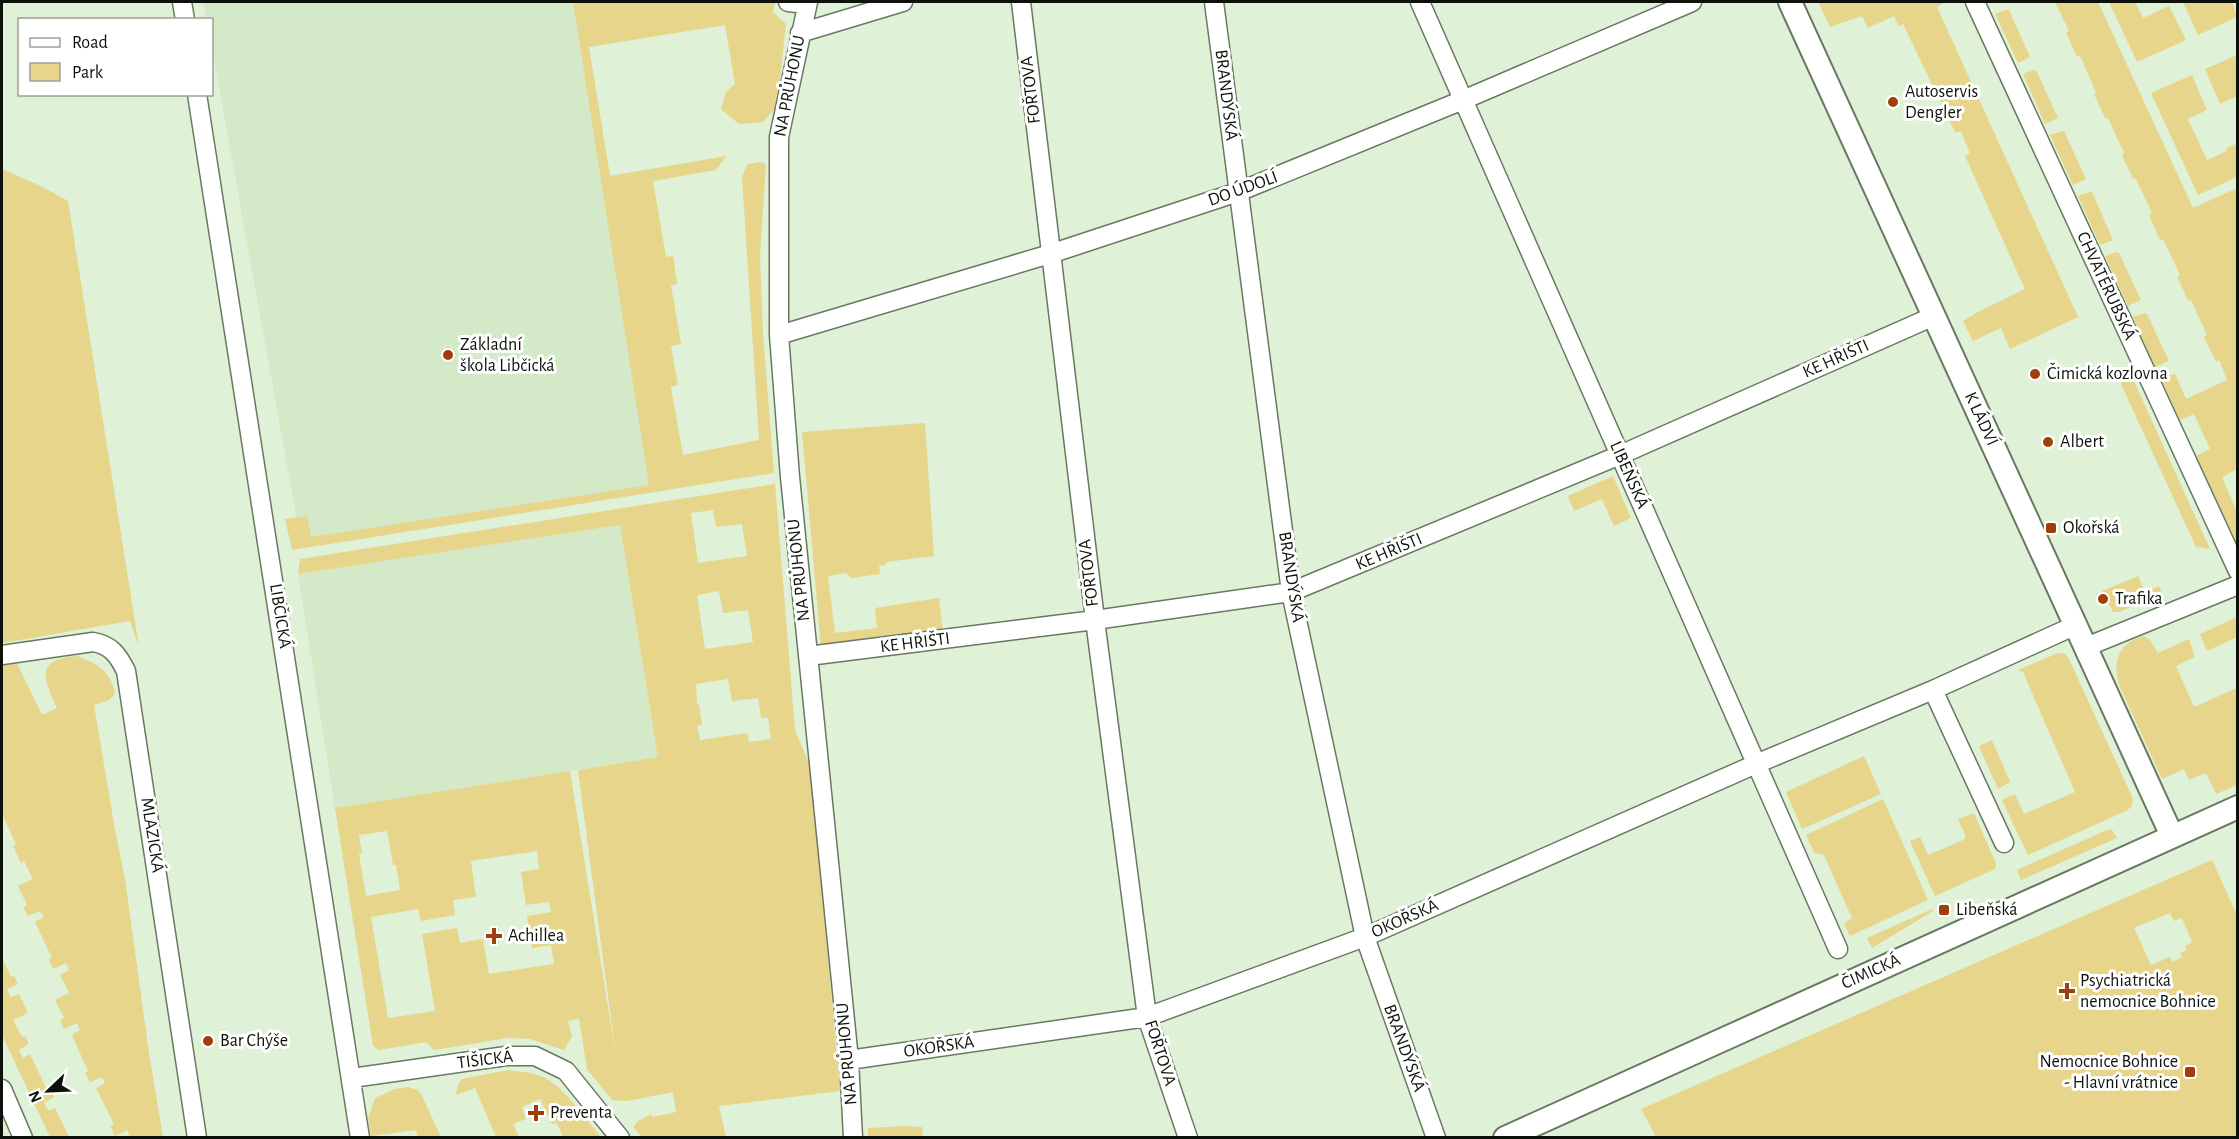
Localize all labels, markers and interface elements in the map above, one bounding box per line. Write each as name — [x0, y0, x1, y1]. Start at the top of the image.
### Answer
legend — [18, 18, 213, 96]
street label: NA PRŮHONU — [768, 33, 809, 138]
text: Road — [72, 34, 108, 52]
street label: BRANDÝSKÁ — [1211, 48, 1244, 142]
street label: FOŘTOVA — [1015, 55, 1044, 125]
text: Park — [72, 64, 104, 82]
place label: Autoservis Dengler — [1905, 83, 1978, 122]
marker: Autoservis Dengler — [1886, 95, 1900, 109]
street label: DO ÚDOLÍ — [1205, 165, 1280, 210]
street label: CHVATĚRUBSKÁ — [2073, 228, 2142, 344]
street label: KE HŘIŠTI — [1799, 334, 1872, 382]
place label: Základní škola Libčická — [460, 336, 555, 375]
marker: Základní škola Libčická — [441, 348, 455, 362]
place label: Čimická kozlovna — [2047, 362, 2168, 383]
marker: Čimická kozlovna — [2028, 367, 2042, 381]
street label: K LÁDVÍ — [1961, 388, 2004, 449]
place label: Albert — [2060, 433, 2104, 451]
marker: Albert — [2041, 435, 2055, 449]
street label: LIBEŇSKÁ — [1606, 437, 1655, 512]
street label: NA PRŮHONU — [782, 518, 813, 622]
place label: Okořská — [2063, 519, 2120, 537]
marker: Okořská — [2044, 521, 2058, 535]
street label: KE HŘIŠTI — [1352, 527, 1425, 574]
street label: BRANDÝSKÁ — [1275, 530, 1310, 624]
street label: FOŘTOVA — [1073, 538, 1102, 608]
street label: LIBČICKÁ — [266, 582, 297, 650]
place label: Trafika — [2115, 590, 2163, 608]
marker: Trafika — [2096, 592, 2110, 606]
street label: KE HŘIŠTI — [879, 627, 951, 656]
street label: MLAZICKÁ — [137, 796, 170, 874]
street label: OKOŘSKÁ — [1368, 893, 1442, 942]
place label: Libeňská — [1956, 901, 2018, 919]
marker: Libeňská — [1937, 903, 1951, 917]
marker: Achillea — [485, 927, 503, 945]
place label: Achillea — [508, 927, 564, 945]
street label: ČIMICKÁ — [1838, 948, 1904, 993]
place label: Psychiatrická nemocnice Bohnice — [2080, 972, 2216, 1011]
marker: Psychiatrická nemocnice Bohnice — [2058, 982, 2076, 1000]
street label: BRANDÝSKÁ — [1380, 1001, 1431, 1095]
street label: NA PRŮHONU — [831, 1002, 860, 1106]
street label: FOŘTOVA — [1141, 1017, 1182, 1089]
street label: OKOŘSKÁ — [902, 1030, 976, 1061]
place label: Bar Chýše — [220, 1032, 288, 1050]
marker: Bar Chýše — [201, 1034, 215, 1048]
street label: TIŠICKÁ — [456, 1045, 515, 1072]
place label: Nemocnice Bohnice - Hlavní vrátnice — [2040, 1053, 2178, 1092]
north arrow — [18, 1061, 78, 1121]
marker: Nemocnice Bohnice - Hlavní vrátnice — [2183, 1065, 2197, 1079]
text: N — [26, 1088, 45, 1105]
marker: Preventa — [527, 1104, 545, 1122]
place label: Preventa — [550, 1104, 612, 1122]

